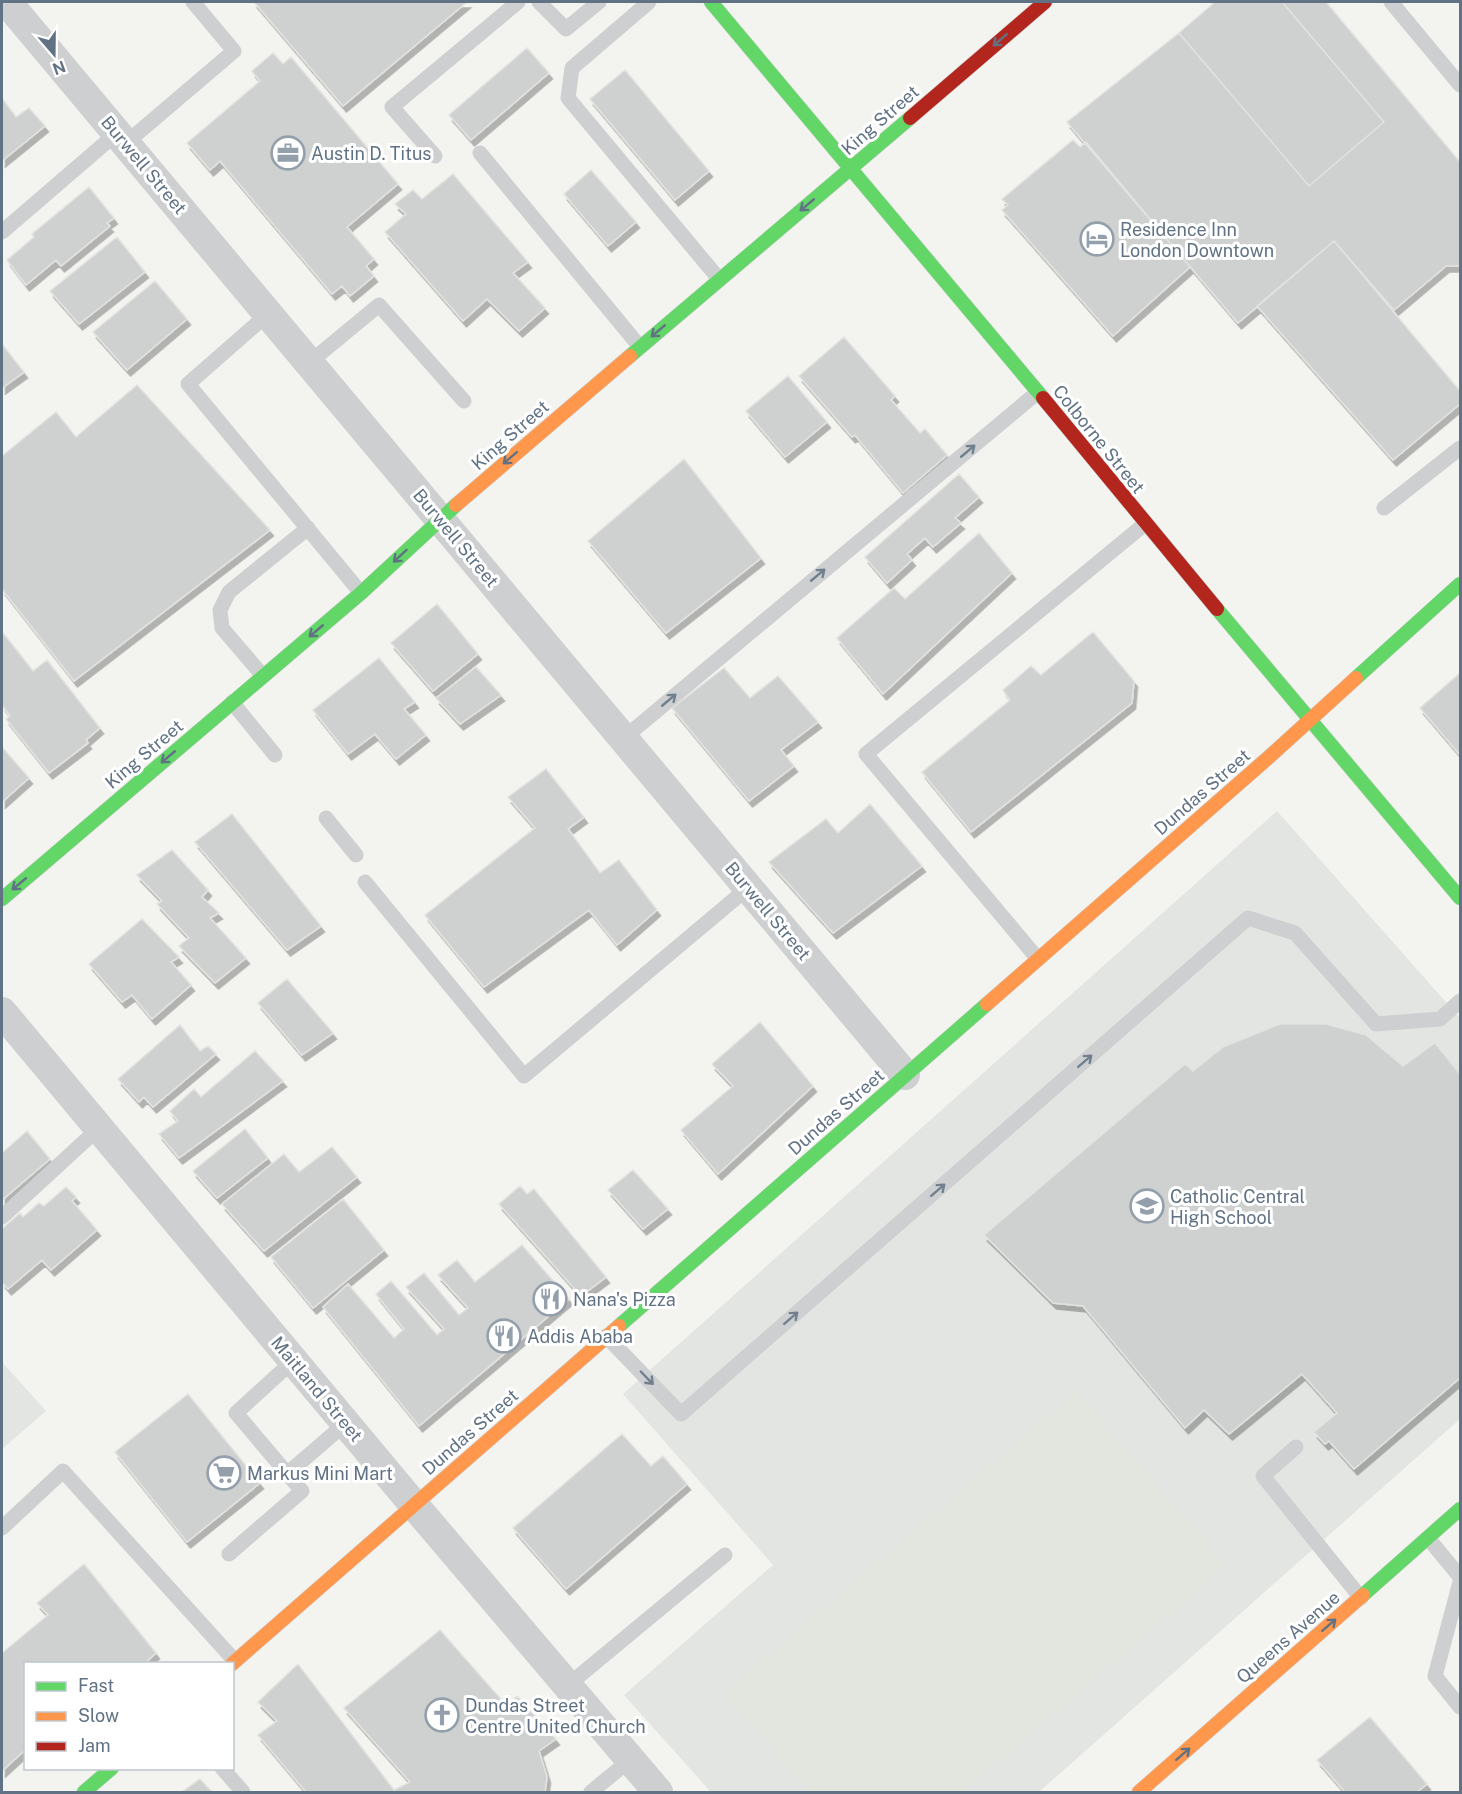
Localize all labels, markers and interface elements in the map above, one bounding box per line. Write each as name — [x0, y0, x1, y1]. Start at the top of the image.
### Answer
north arrow — [24, 24, 84, 84]
one-way arrow — [993, 33, 1008, 47]
text: N — [50, 57, 68, 79]
street label: King Street — [837, 81, 923, 159]
street label: Burwell Street — [97, 112, 191, 218]
office icon: Austin D. Titus — [270, 135, 306, 171]
place label: Austin D. Titus — [311, 143, 431, 164]
one-way arrow — [799, 198, 815, 211]
place label: Residence Inn London Downtown — [1120, 219, 1274, 261]
hotel icon: Residence Inn London Downtown — [1079, 221, 1115, 257]
one-way arrow — [651, 324, 666, 338]
street label: Colborne Street — [1049, 381, 1149, 497]
street label: King Street — [467, 396, 553, 474]
one-way arrow — [960, 444, 976, 457]
one-way arrow — [503, 451, 518, 465]
street label: Burwell Street — [409, 485, 503, 591]
one-way arrow — [393, 549, 408, 563]
one-way arrow — [810, 569, 826, 582]
one-way arrow — [309, 624, 324, 638]
one-way arrow — [661, 694, 677, 707]
street label: King Street — [101, 715, 187, 793]
street label: Dundas Street — [1150, 745, 1254, 839]
one-way arrow — [161, 750, 176, 764]
street label: Burwell Street — [721, 858, 815, 964]
one-way arrow — [12, 877, 27, 891]
one-way arrow — [1077, 1054, 1092, 1068]
street label: Dundas Street — [784, 1065, 888, 1159]
one-way arrow — [930, 1183, 945, 1197]
place label: Catholic Central High School — [1170, 1186, 1305, 1228]
school or university icon: Catholic Central High School — [1129, 1188, 1165, 1224]
restaurant icon: Nana's Pizza — [532, 1281, 568, 1317]
place label: Nana's Pizza — [573, 1289, 676, 1310]
one-way arrow — [783, 1311, 798, 1325]
restaurant icon: Addis Ababa — [486, 1318, 522, 1354]
place label: Addis Ababa — [527, 1326, 633, 1347]
street label: Maitland Street — [267, 1332, 367, 1446]
one-way arrow — [640, 1371, 654, 1386]
street label: Dundas Street — [418, 1385, 522, 1479]
supermarket icon: Markus Mini Mart — [206, 1455, 242, 1491]
place label: Markus Mini Mart — [247, 1463, 393, 1484]
street label: Queens Avenue — [1232, 1586, 1344, 1688]
one-way arrow — [1321, 1618, 1336, 1632]
legend — [24, 1662, 234, 1770]
text: Fast — [78, 1675, 114, 1696]
place label: Dundas Street Centre United Church — [465, 1695, 646, 1737]
church icon: Dundas Street Centre United Church — [424, 1697, 460, 1733]
text: Slow — [78, 1705, 119, 1726]
text: Jam — [78, 1735, 111, 1756]
one-way arrow — [1175, 1747, 1190, 1761]

